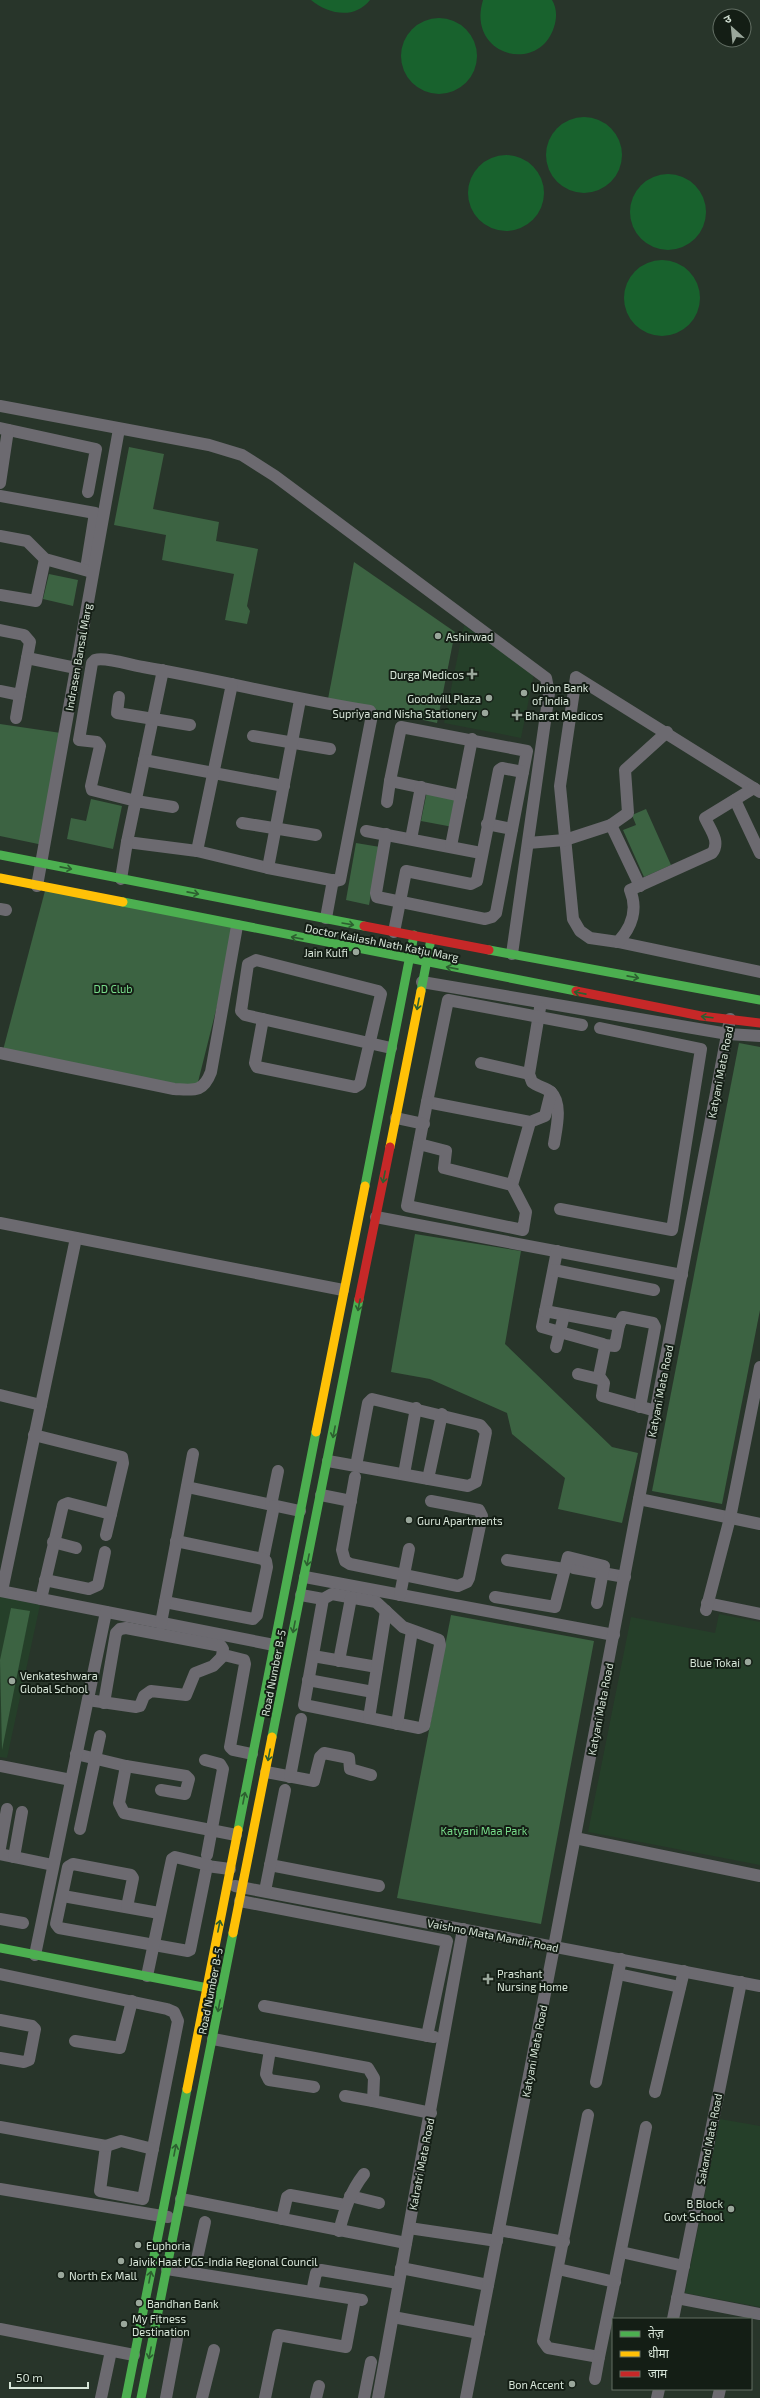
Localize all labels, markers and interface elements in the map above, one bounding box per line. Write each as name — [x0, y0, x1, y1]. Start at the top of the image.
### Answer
north arrow — [712, 8, 752, 48]
text: उ — [721, 11, 734, 26]
street label: Indrasen Bansal Marg — [62, 602, 94, 712]
place label: Ashirwad — [446, 630, 493, 643]
marker: Ashirwad — [433, 631, 443, 641]
place label: Durga Medicos — [390, 668, 464, 681]
marker: Durga Medicos — [467, 669, 477, 679]
place label: Union Bank of India — [532, 681, 589, 707]
marker: Union Bank of India — [519, 688, 529, 698]
place label: Goodwill Plaza — [407, 692, 481, 705]
marker: Goodwill Plaza — [484, 693, 494, 703]
place label: Supriya and Nisha Stationery — [333, 707, 477, 720]
marker: Supriya and Nisha Stationery — [480, 708, 490, 718]
place label: Bharat Medicos — [525, 709, 603, 722]
marker: Bharat Medicos — [512, 710, 522, 720]
one-way arrow — [59, 864, 72, 872]
one-way arrow — [186, 889, 199, 897]
one-way arrow — [341, 920, 354, 928]
street label: Doctor Kailash Nath Katju Marg — [304, 921, 460, 964]
one-way arrow — [291, 933, 304, 941]
place label: Jain Kulfi — [304, 946, 348, 959]
marker: Jain Kulfi — [351, 947, 361, 957]
one-way arrow — [446, 964, 459, 972]
one-way arrow — [626, 973, 639, 981]
park label: DD Club — [93, 982, 133, 995]
one-way arrow — [573, 988, 586, 996]
one-way arrow — [414, 997, 422, 1010]
one-way arrow — [701, 1013, 714, 1020]
street label: Katyani Mata Road — [705, 1025, 735, 1119]
one-way arrow — [380, 1170, 388, 1183]
one-way arrow — [355, 1298, 363, 1311]
street label: Katyani Mata Road — [645, 1344, 675, 1438]
one-way arrow — [329, 1426, 337, 1439]
place label: Guru Apartments — [417, 1514, 503, 1527]
marker: Guru Apartments — [404, 1515, 414, 1525]
one-way arrow — [304, 1553, 312, 1566]
one-way arrow — [290, 1620, 298, 1633]
street label: Road Number B-5 — [258, 1629, 288, 1717]
place label: Blue Tokai — [690, 1656, 740, 1669]
marker: Blue Tokai — [743, 1657, 753, 1667]
street label: Katyani Mata Road — [585, 1662, 615, 1756]
place label: Venkateshwara Global School — [20, 1669, 98, 1695]
marker: Venkateshwara Global School — [7, 1676, 17, 1686]
one-way arrow — [265, 1748, 273, 1761]
one-way arrow — [240, 1792, 248, 1805]
park label: Katyani Maa Park — [441, 1824, 528, 1837]
street label: Vaishno Mata Mandir Road — [426, 1916, 560, 1954]
one-way arrow — [215, 1920, 223, 1933]
street label: Road Number B-5 — [195, 1947, 225, 2035]
place label: Prashant Nursing Home — [497, 1967, 568, 1993]
marker: Prashant Nursing Home — [482, 1973, 494, 1985]
one-way arrow — [215, 1999, 223, 2012]
street label: Katyani Mata Road — [519, 2004, 549, 2098]
street label: Sakand Mata Road — [694, 2092, 724, 2186]
street label: Kalratri Mata Road — [406, 2117, 436, 2211]
one-way arrow — [171, 2144, 179, 2157]
place label: B Block Govt School — [664, 2197, 724, 2223]
marker: B Block Govt School — [726, 2204, 736, 2214]
place label: Euphoria — [146, 2239, 191, 2252]
marker: Euphoria — [133, 2240, 143, 2250]
place label: Jaivik Haat PGS-India Regional Council — [129, 2255, 318, 2268]
marker: Jaivik Haat PGS-India Regional Council — [116, 2256, 126, 2266]
place label: North Ex Mall — [69, 2269, 138, 2282]
marker: North Ex Mall — [56, 2270, 66, 2280]
one-way arrow — [146, 2271, 154, 2284]
place label: Bandhan Bank — [147, 2297, 219, 2310]
marker: Bandhan Bank — [134, 2298, 144, 2308]
place label: My Fitness Destination — [132, 2312, 190, 2338]
legend — [612, 2318, 752, 2390]
marker: My Fitness Destination — [119, 2319, 129, 2329]
text: तेज़ — [648, 2326, 665, 2340]
one-way arrow — [146, 2346, 154, 2359]
text: धीमा — [648, 2346, 670, 2360]
scale bar — [10, 2364, 88, 2390]
text: जाम — [648, 2366, 668, 2380]
text: 50 m — [16, 2370, 43, 2384]
place label: Bon Accent — [508, 2378, 564, 2391]
marker: Bon Accent — [567, 2379, 577, 2389]

